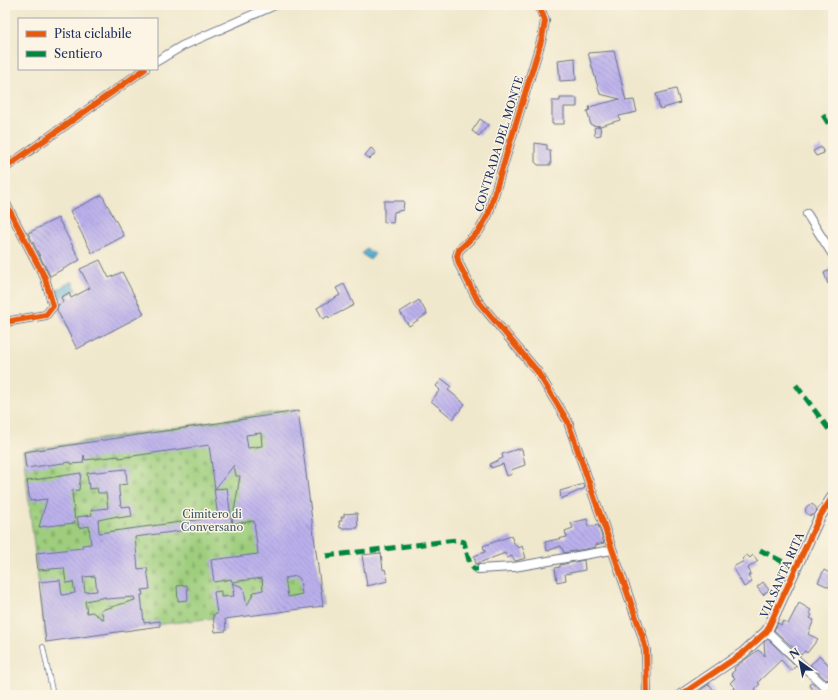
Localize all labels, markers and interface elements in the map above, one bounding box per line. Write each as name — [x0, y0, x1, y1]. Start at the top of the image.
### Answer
legend — [18, 18, 158, 70]
text: Pista ciclabile — [54, 26, 132, 41]
text: Sentiero — [54, 46, 102, 61]
street label: CONTRADA DEL MONTE — [472, 74, 526, 214]
park label: Cimitero di Conversano — [181, 507, 244, 534]
street label: VIA SANTA RITA — [756, 529, 807, 621]
north arrow — [780, 642, 820, 682]
text: N — [787, 645, 803, 662]

